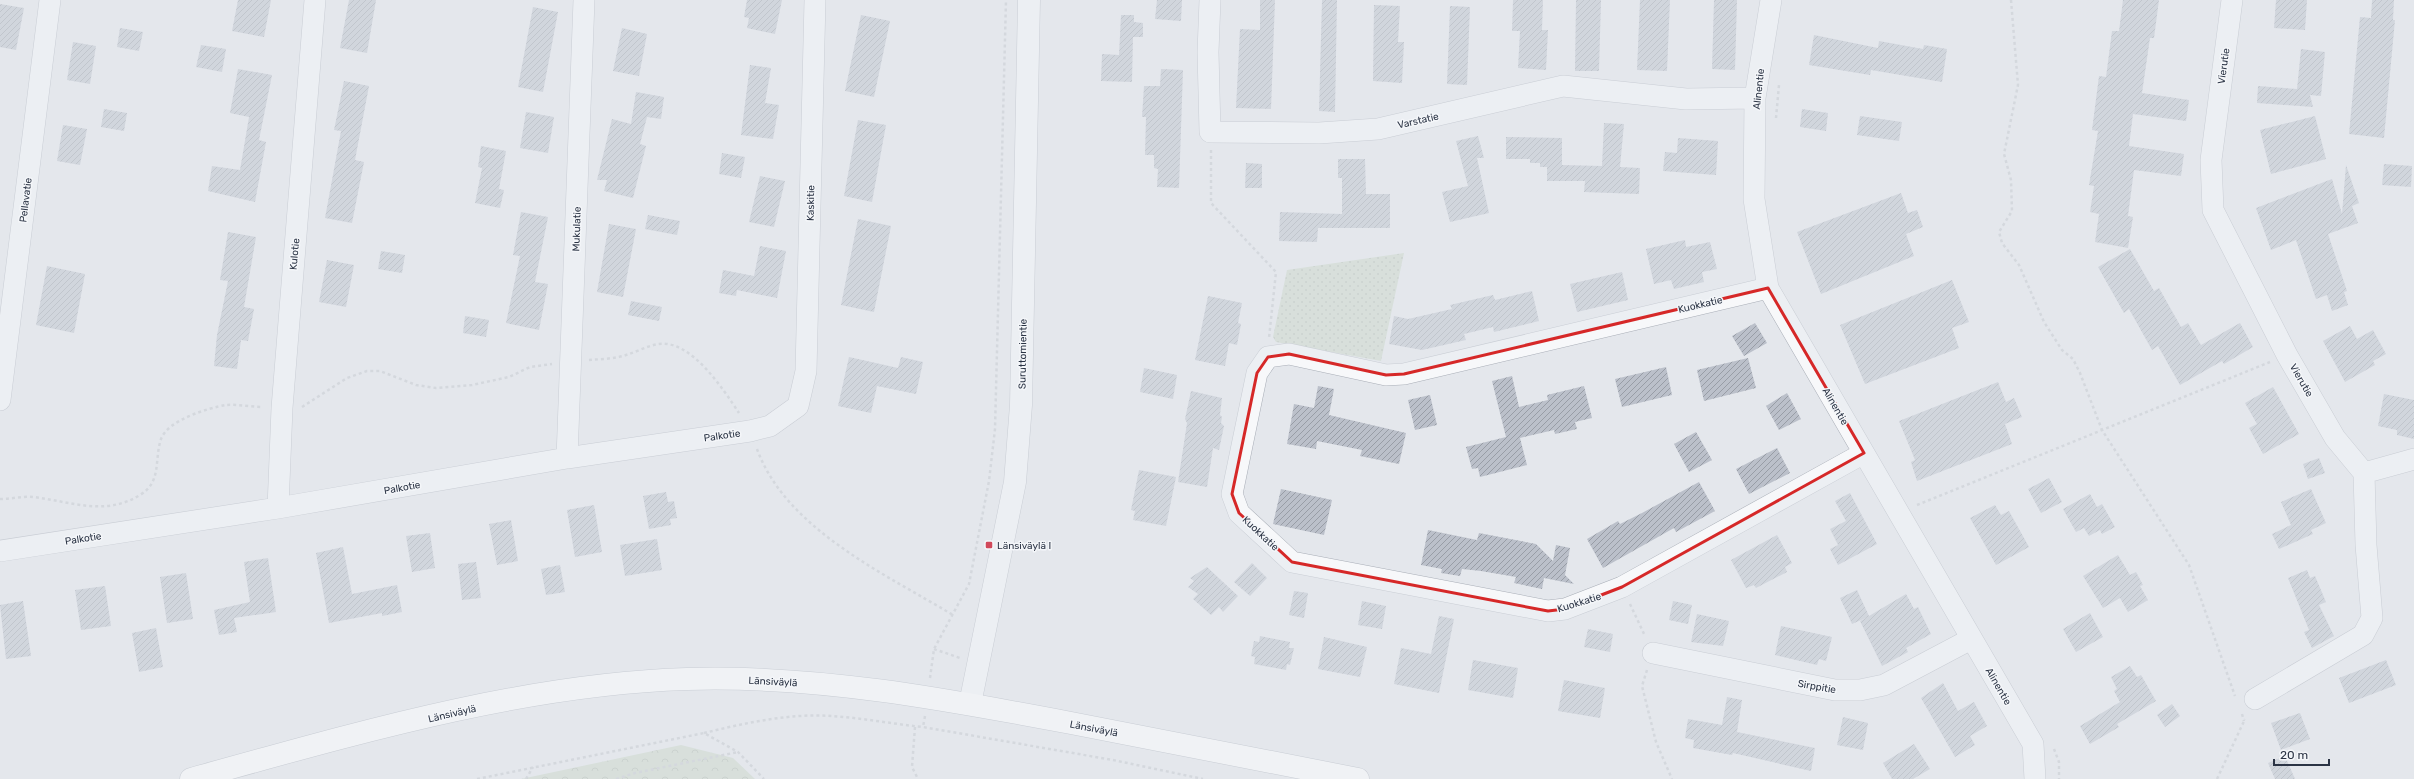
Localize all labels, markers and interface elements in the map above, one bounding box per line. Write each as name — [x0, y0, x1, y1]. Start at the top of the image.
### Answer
street label: Vierutie — [2216, 47, 2233, 85]
street label: Alinentie — [1751, 68, 1767, 110]
street label: Varstatie — [1397, 110, 1440, 132]
street label: Pellavatie — [17, 177, 35, 223]
street label: Kaskitie — [805, 184, 817, 221]
street label: Mukulatie — [570, 206, 584, 252]
street label: Kulotie — [288, 237, 302, 270]
street label: Kuokkatie — [1677, 294, 1724, 316]
street label: Suruttomientie — [1016, 318, 1030, 389]
street label: Vierutie — [2287, 362, 2316, 400]
street label: Alinentie — [1820, 386, 1851, 428]
street label: Palkotie — [703, 427, 742, 444]
street label: Palkotie — [383, 479, 422, 497]
street label: Kuokkatie — [1240, 514, 1281, 554]
street label: Palkotie — [64, 530, 103, 548]
marker: Länsiväylä I — [984, 540, 994, 550]
place label: Länsiväylä I — [997, 540, 1051, 552]
street label: Kuokkatie — [1556, 590, 1603, 615]
street label: Alinentie — [1983, 666, 2014, 708]
street label: Länsiväylä — [748, 675, 798, 689]
street label: Sirppitie — [1797, 678, 1837, 696]
street label: Länsiväylä — [427, 703, 477, 725]
street label: Länsiväylä — [1069, 718, 1119, 740]
scale bar — [2274, 741, 2329, 767]
text: 20 m — [2280, 748, 2308, 762]

